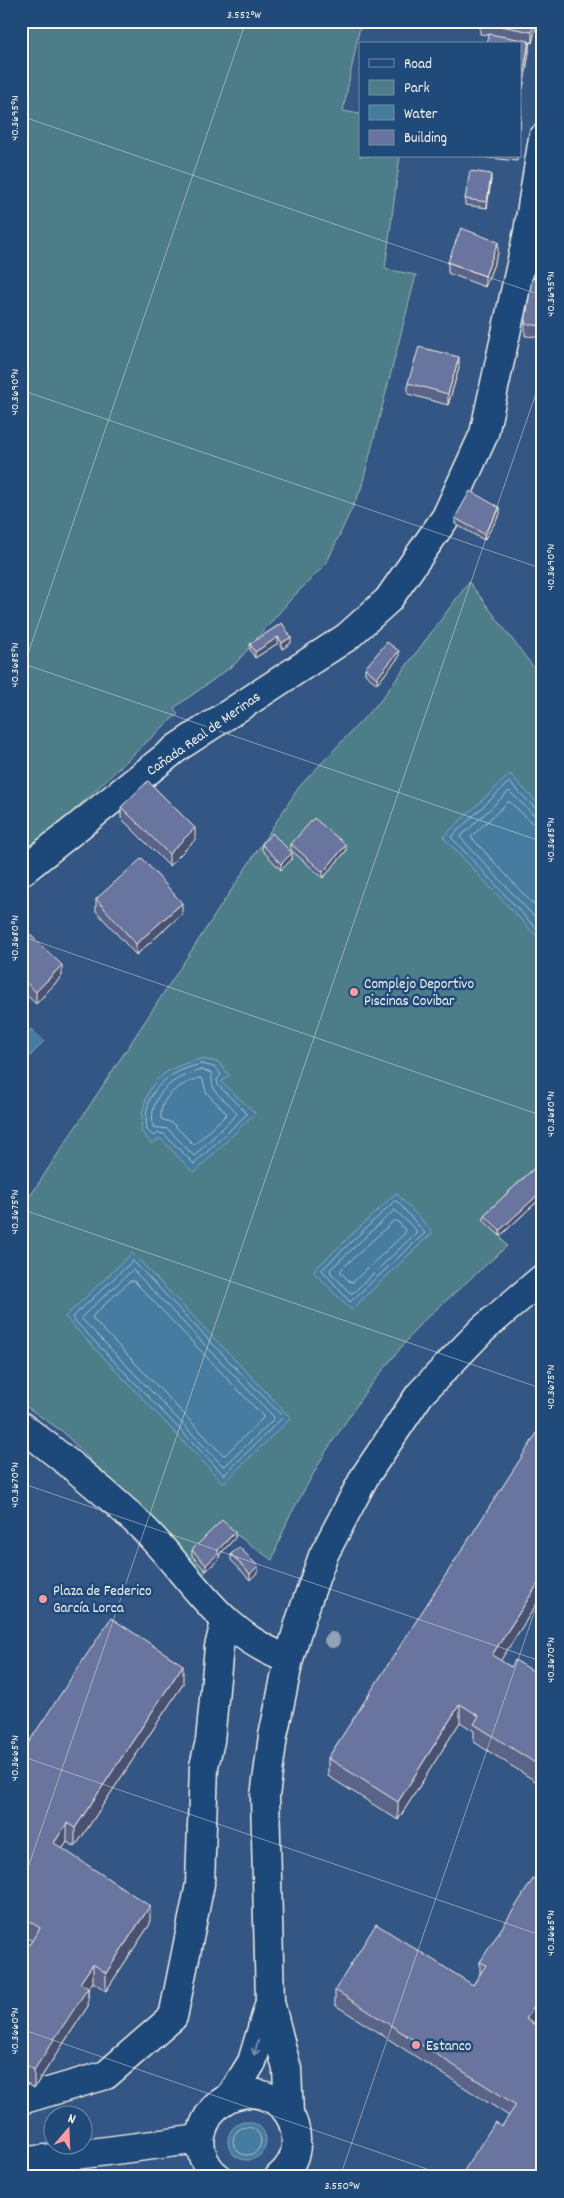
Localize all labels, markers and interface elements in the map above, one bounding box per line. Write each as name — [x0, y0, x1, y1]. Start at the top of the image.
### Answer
text: 3.552°W — [227, 7, 261, 24]
legend — [359, 42, 522, 158]
text: Road — [404, 54, 432, 76]
text: Park — [404, 78, 430, 100]
text: 40.3695°N — [7, 95, 24, 141]
text: Water — [404, 104, 438, 126]
text: Building — [404, 128, 447, 150]
text: 40.3695°N — [543, 271, 560, 317]
text: 40.3690°N — [7, 369, 24, 415]
text: 40.3690°N — [543, 544, 560, 590]
text: 40.3685°N — [7, 642, 24, 687]
street label: Cañada Real de Merinas — [143, 687, 266, 782]
text: 40.3685°N — [543, 817, 560, 862]
text: 40.3680°N — [7, 915, 24, 961]
place label: Complejo Deportivo Piscinas Covibar — [364, 974, 475, 1013]
marker: Complejo Deportivo Piscinas Covibar — [348, 986, 360, 998]
text: 40.3680°N — [543, 1091, 560, 1137]
text: 40.3675°N — [7, 1190, 24, 1234]
text: 40.3675°N — [543, 1365, 560, 1409]
text: 40.3670°N — [7, 1462, 24, 1508]
place label: Plaza de Federico García Lorca — [53, 1581, 152, 1620]
marker: Plaza de Federico García Lorca — [37, 1593, 49, 1605]
text: 40.3670°N — [543, 1637, 560, 1683]
text: 40.3665°N — [7, 1735, 24, 1781]
text: 40.3665°N — [543, 1910, 560, 1956]
text: 40.3660°N — [7, 2007, 24, 2054]
place label: Estanco — [426, 2036, 472, 2058]
marker: Estanco — [410, 2039, 422, 2051]
one-way arrow — [251, 2040, 260, 2056]
north arrow — [42, 2106, 92, 2156]
text: N — [65, 2109, 78, 2130]
text: 3.550°W — [324, 2178, 360, 2195]

